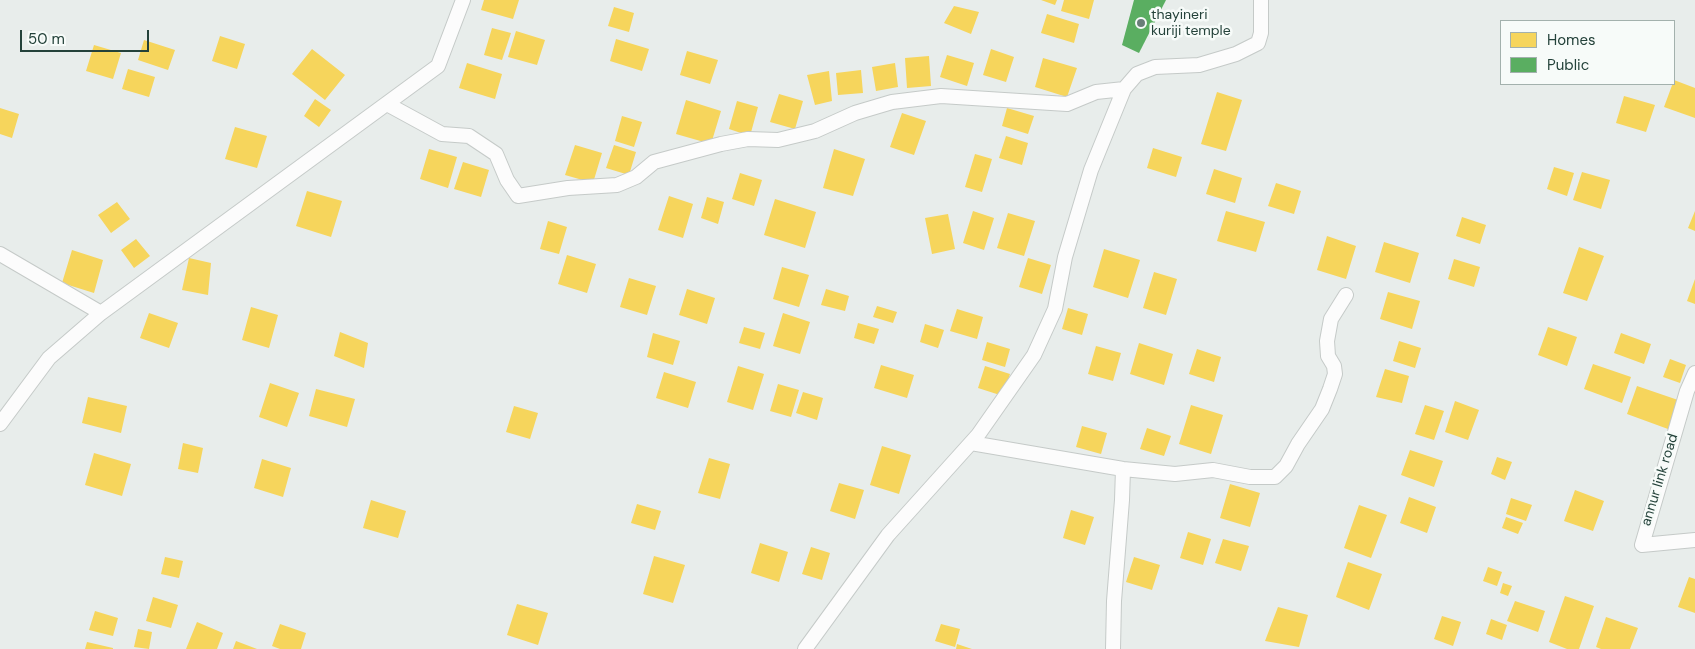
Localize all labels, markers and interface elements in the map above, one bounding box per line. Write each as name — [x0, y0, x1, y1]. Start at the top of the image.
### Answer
place label: thayineri kuriji temple — [1151, 7, 1231, 40]
marker: thayineri kuriji temple — [1135, 17, 1147, 29]
scale bar — [22, 20, 151, 52]
legend — [1500, 20, 1675, 85]
text: 50 m — [28, 29, 65, 49]
text: Homes — [1547, 30, 1596, 50]
text: Public — [1547, 55, 1589, 75]
street label: annur link road — [1638, 432, 1682, 528]

